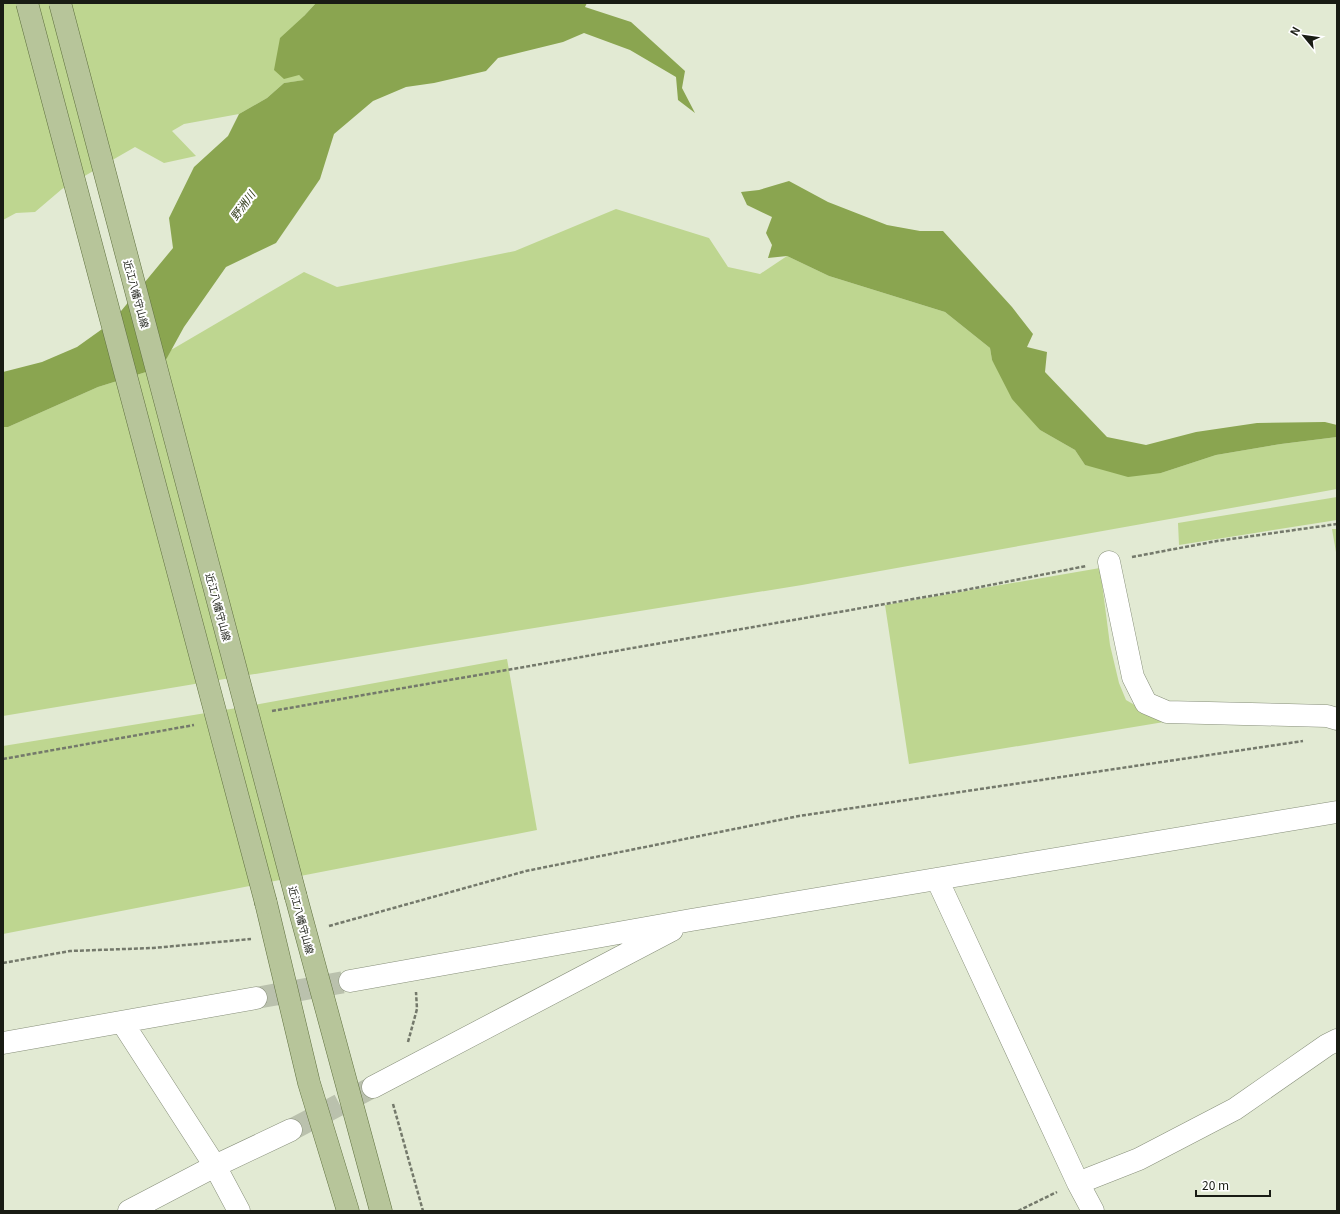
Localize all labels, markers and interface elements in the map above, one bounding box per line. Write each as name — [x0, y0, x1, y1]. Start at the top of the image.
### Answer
north arrow — [1284, 16, 1324, 56]
text: N — [1285, 23, 1303, 38]
water label: 野洲川 — [226, 186, 259, 223]
street label: 近江八幡守山線 — [121, 258, 153, 330]
street label: 近江八幡守山線 — [203, 571, 235, 643]
street label: 近江八幡守山線 — [286, 884, 318, 956]
scale bar — [1196, 1172, 1270, 1198]
text: 20 m — [1202, 1176, 1229, 1193]

